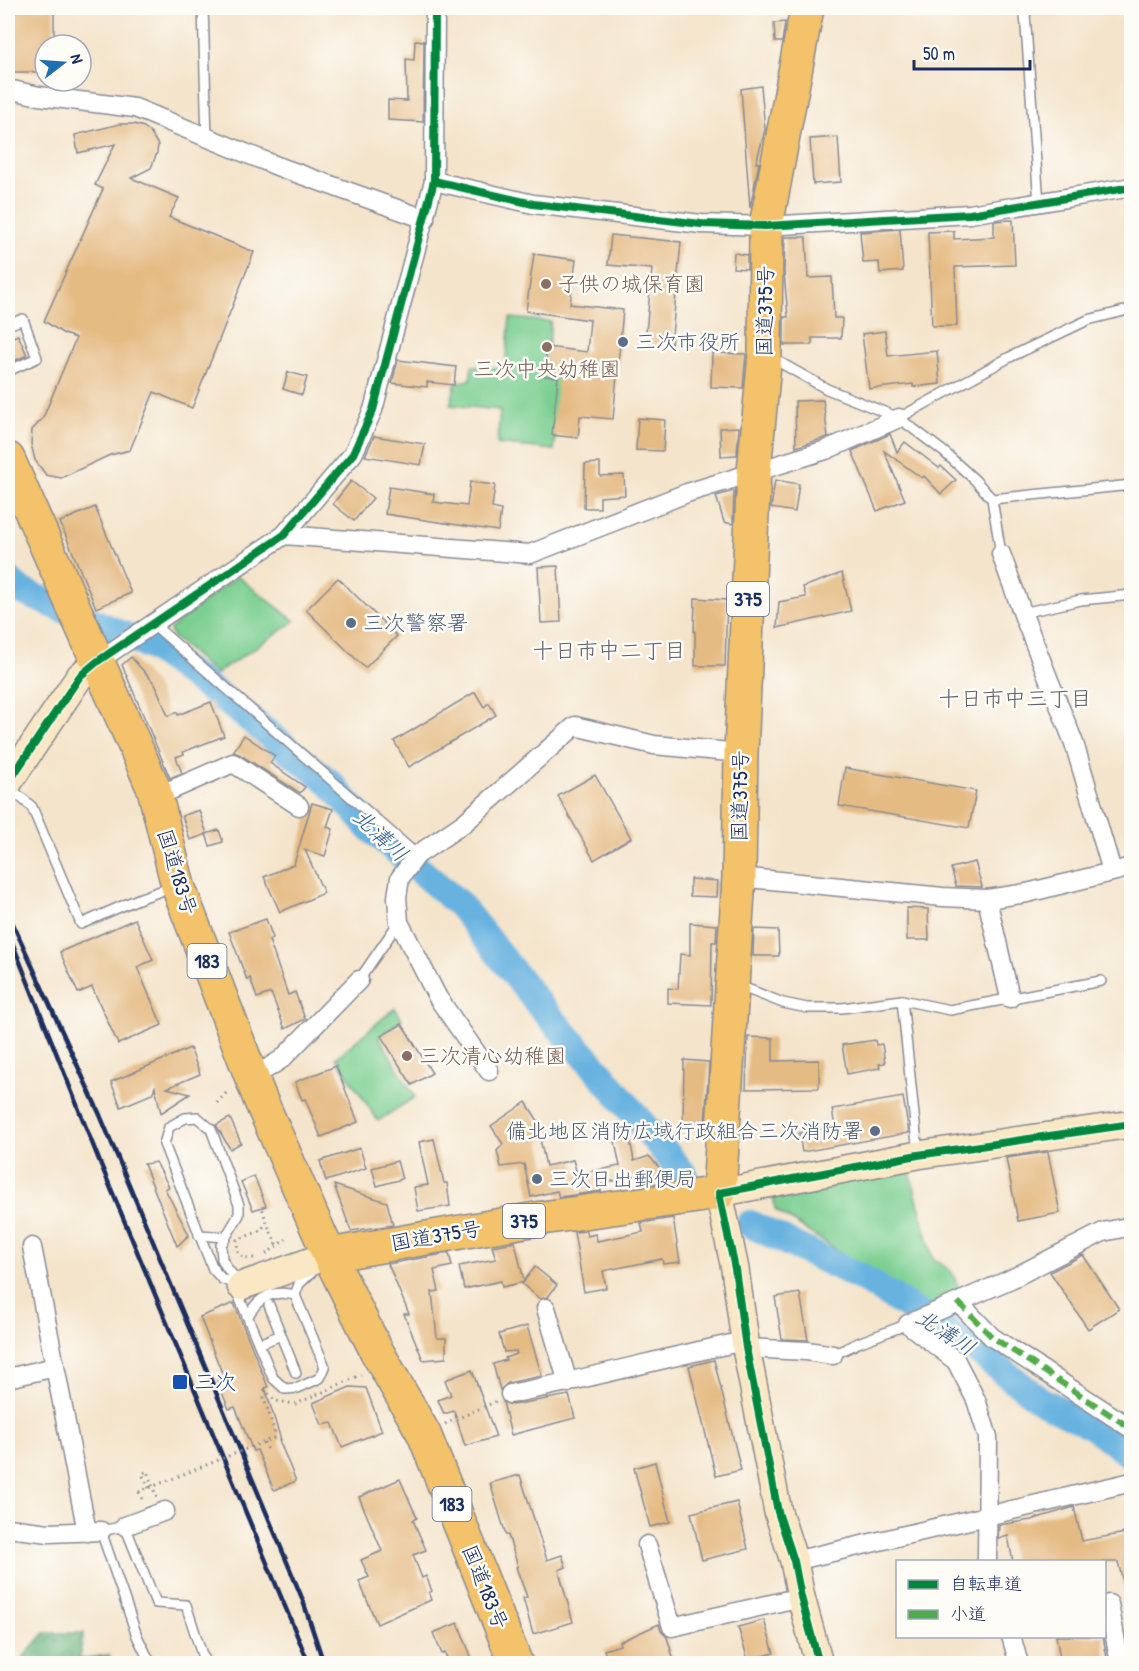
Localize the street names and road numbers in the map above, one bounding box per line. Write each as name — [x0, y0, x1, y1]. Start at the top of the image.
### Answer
street label: 国道375号 — [749, 265, 780, 357]
road number: 375 — [727, 582, 769, 616]
street label: 国道375号 — [724, 750, 755, 842]
street label: 国道183号 — [151, 825, 204, 919]
road number: 183 — [188, 944, 226, 978]
road number: 375 — [503, 1204, 545, 1238]
street label: 国道375号 — [388, 1213, 484, 1258]
road number: 183 — [432, 1487, 472, 1521]
street label: 国道183号 — [455, 1540, 516, 1634]

